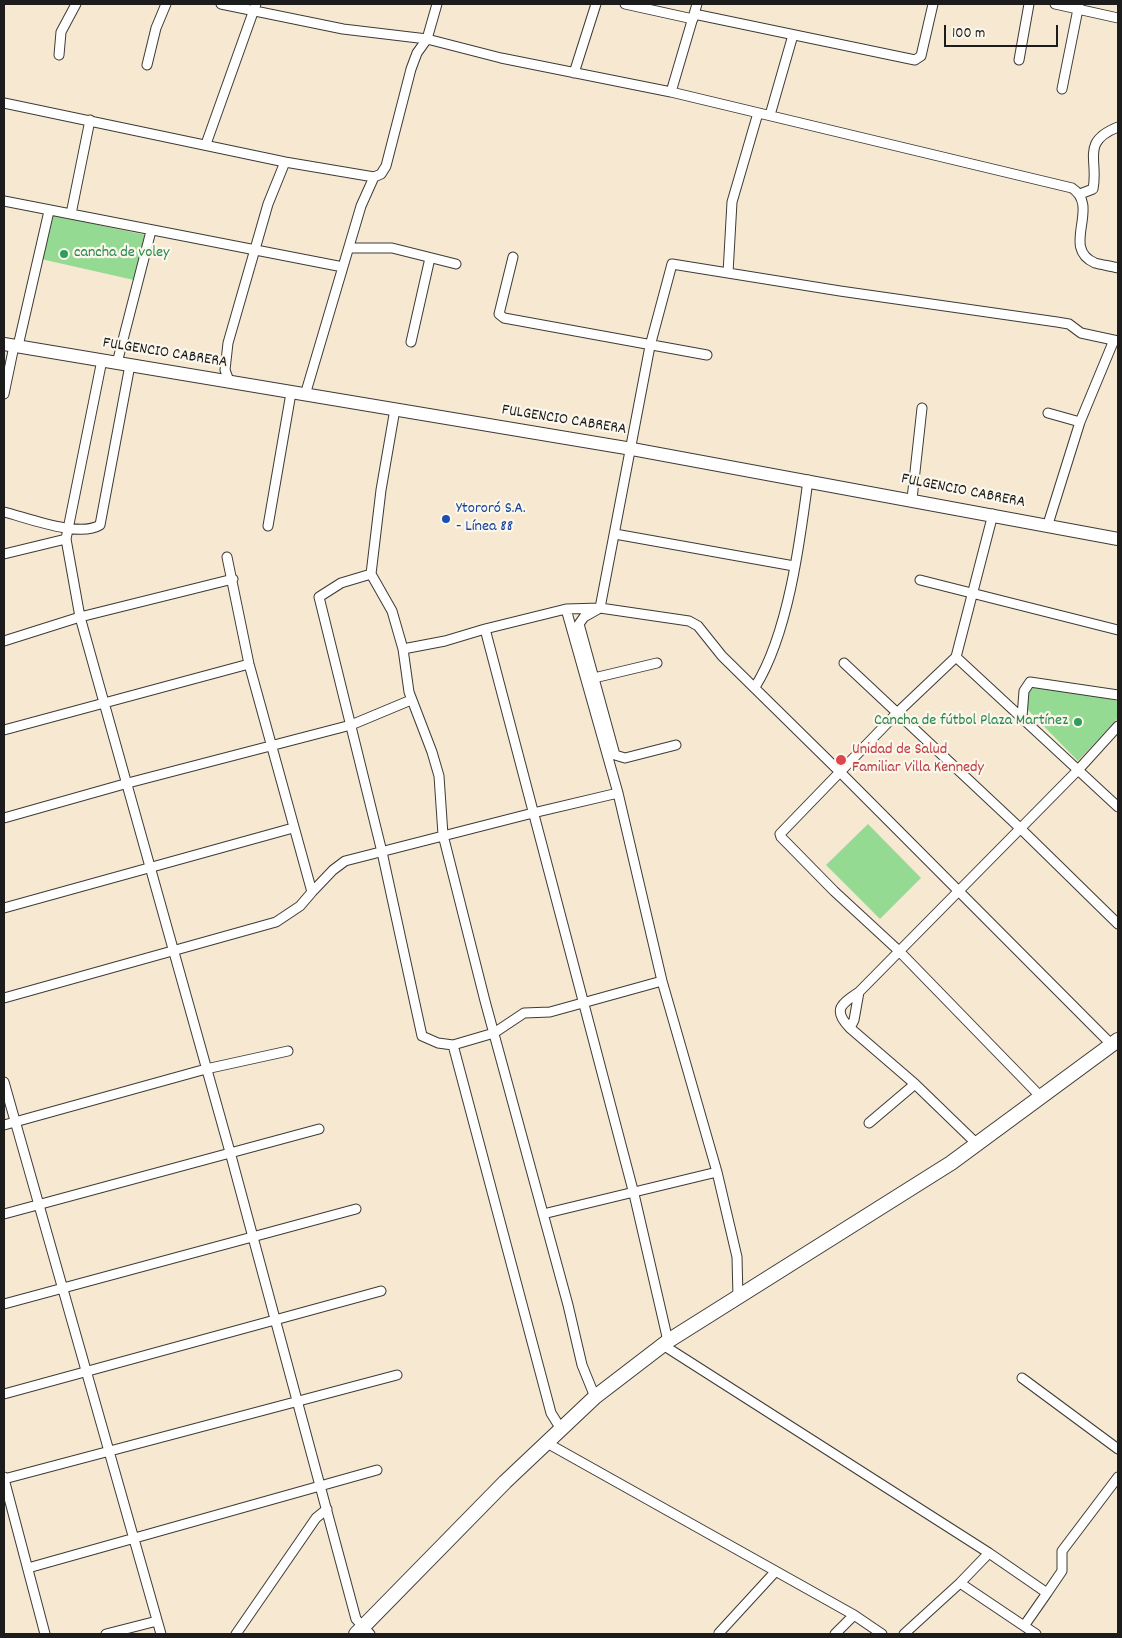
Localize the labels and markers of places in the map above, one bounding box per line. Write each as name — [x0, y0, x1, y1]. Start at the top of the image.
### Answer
place label: cancha de voley — [74, 244, 170, 264]
marker: cancha de voley — [58, 248, 70, 260]
place label: Ytororó S.A. - Línea 88 — [456, 500, 526, 538]
marker: Ytororó S.A. - Línea 88 — [440, 513, 452, 525]
place label: Cancha de fútbol Plaza Martínez — [874, 712, 1068, 732]
marker: Cancha de fútbol Plaza Martínez — [1072, 716, 1084, 728]
place label: Unidad de Salud Familiar Villa Kennedy — [852, 741, 984, 779]
marker: Unidad de Salud Familiar Villa Kennedy — [834, 753, 848, 767]

